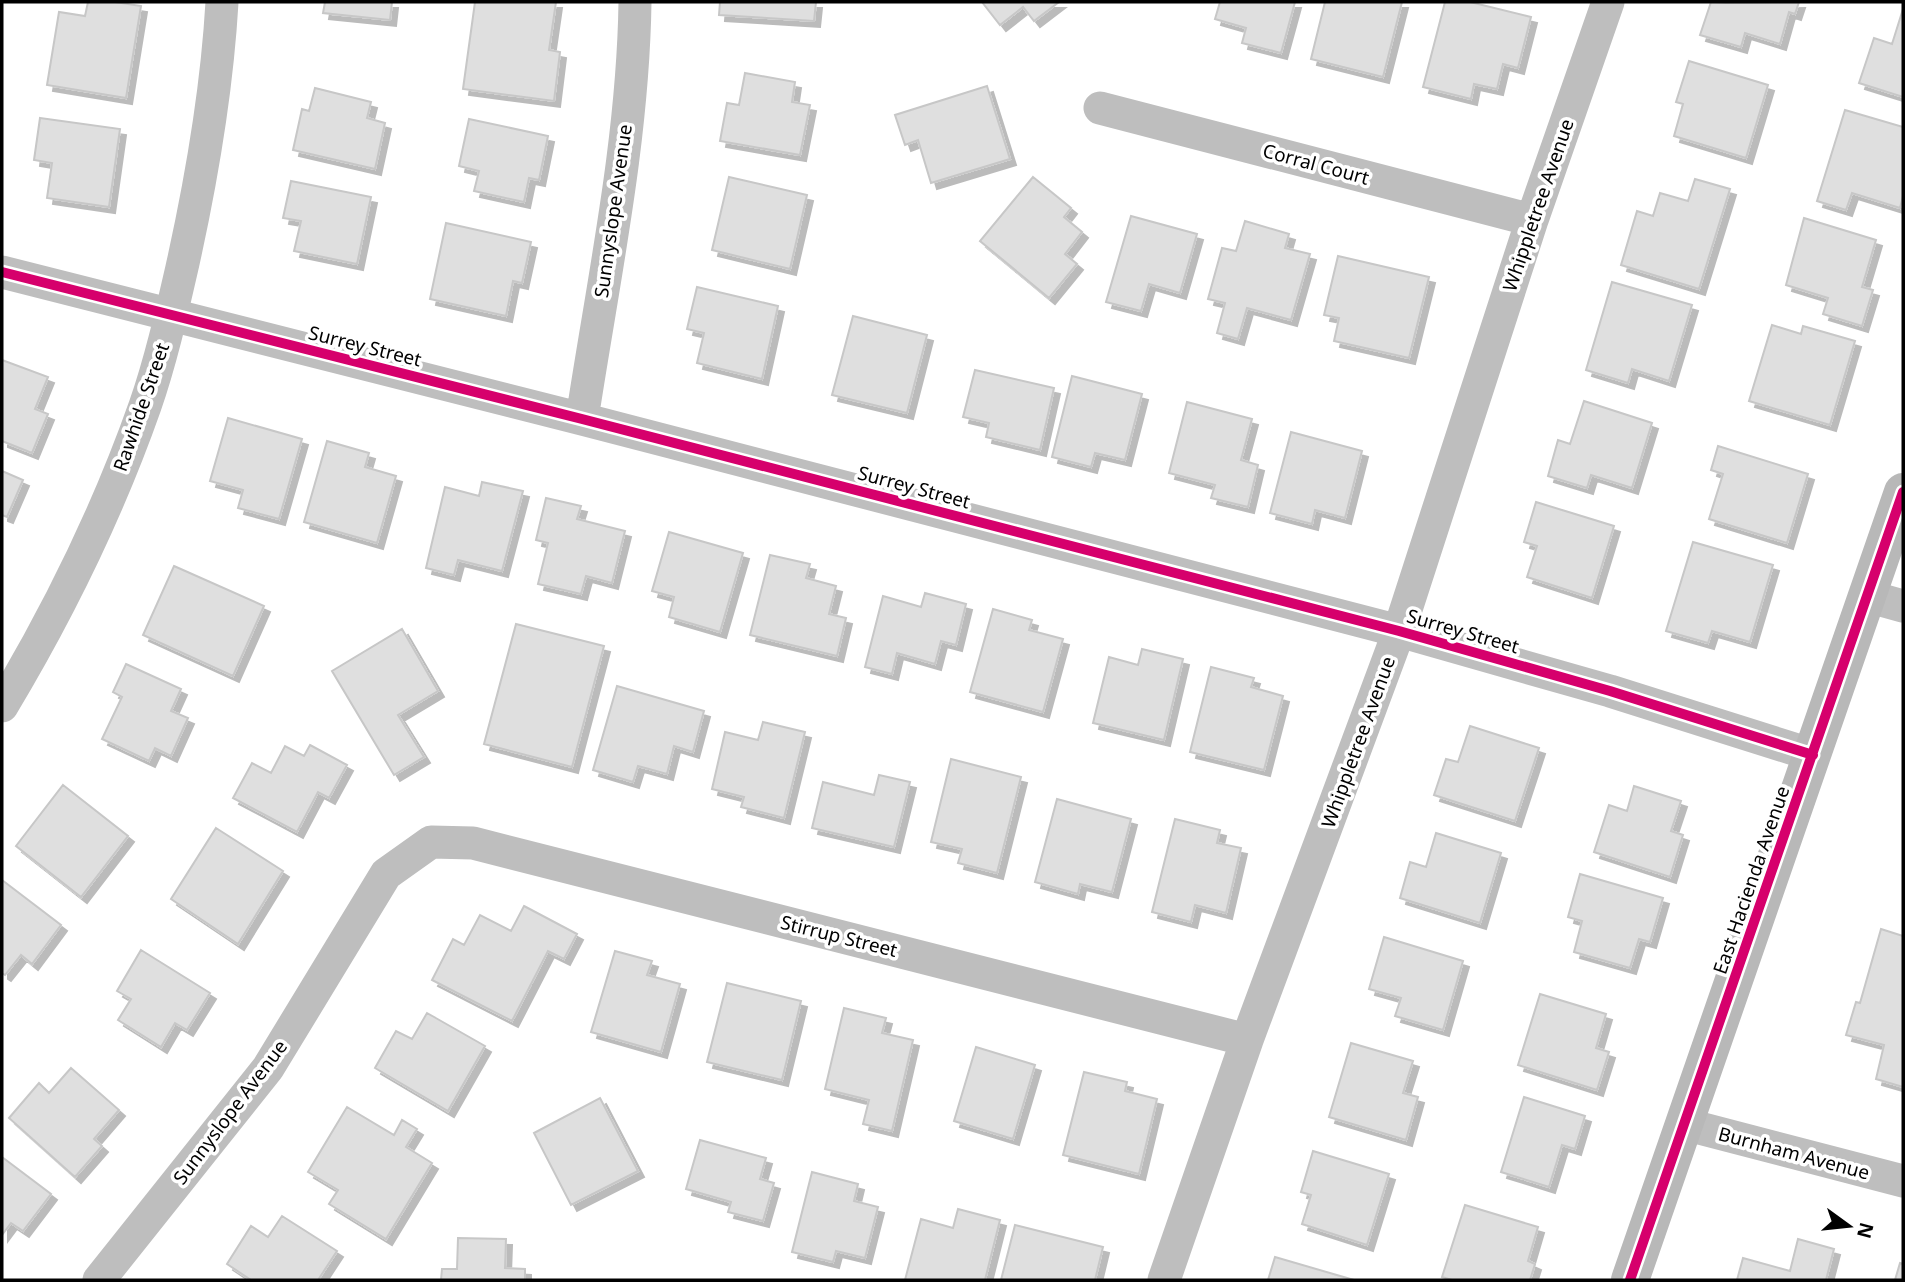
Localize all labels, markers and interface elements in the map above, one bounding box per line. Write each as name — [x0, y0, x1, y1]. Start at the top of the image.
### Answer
street label: Whippletree Avenue — [1496, 115, 1580, 295]
street label: Sunnyslope Avenue — [588, 123, 638, 299]
street label: Corral Court — [1260, 137, 1372, 191]
street label: Surrey Street — [306, 319, 424, 373]
street label: Rawhide Street — [107, 339, 175, 475]
street label: Surrey Street — [855, 459, 973, 515]
street label: Surrey Street — [1404, 603, 1522, 659]
street label: Whippletree Avenue — [1315, 653, 1401, 831]
street label: East Hacienda Avenue — [1707, 782, 1795, 978]
street label: Stirrup Street — [778, 909, 900, 963]
street label: Sunnyslope Avenue — [167, 1034, 293, 1190]
street label: Burnham Avenue — [1716, 1120, 1872, 1186]
north arrow — [1814, 1191, 1884, 1261]
text: N — [1851, 1220, 1880, 1241]

